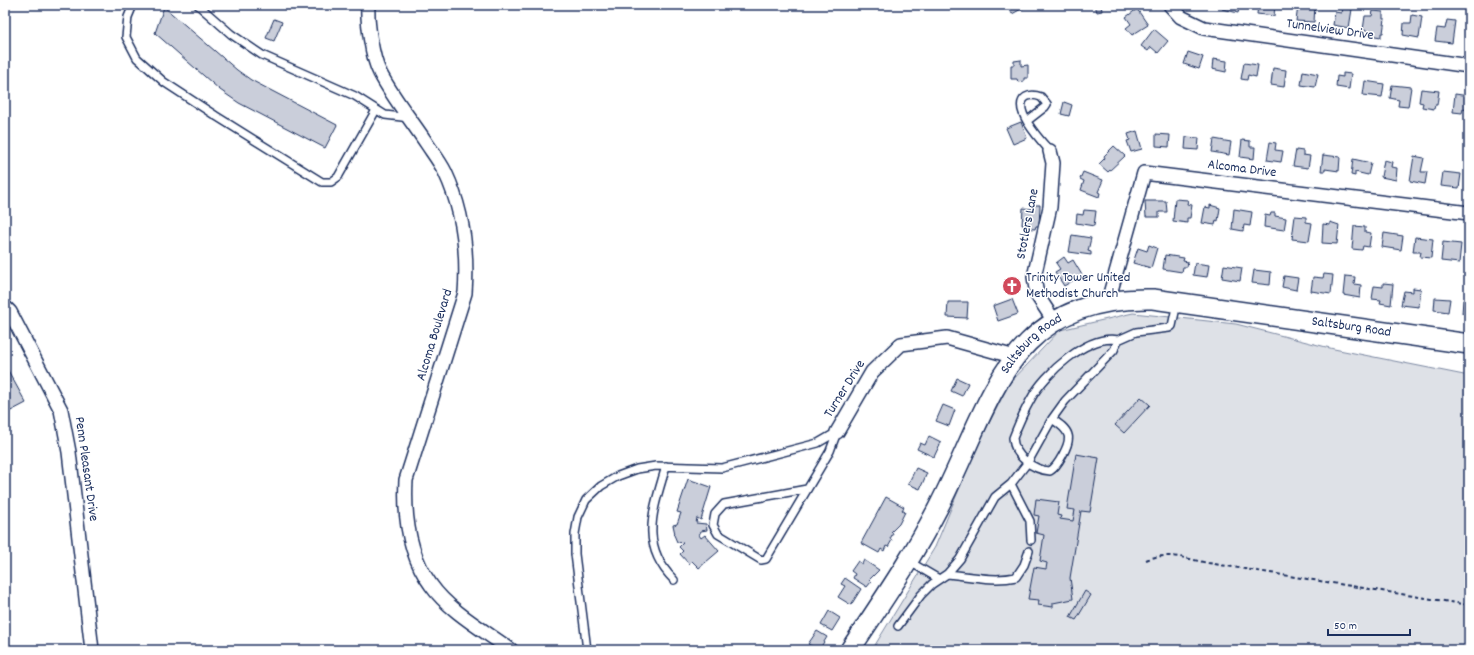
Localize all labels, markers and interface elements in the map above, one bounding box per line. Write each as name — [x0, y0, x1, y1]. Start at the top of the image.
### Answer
street label: Tunnelview Drive — [1285, 14, 1375, 46]
street label: Alcoma Drive — [1206, 155, 1278, 183]
street label: Stotlers Lane — [1011, 187, 1045, 261]
place label: Trinity Tower United Methodist Church — [1026, 268, 1130, 304]
church icon: Trinity Tower United Methodist Church — [1001, 275, 1023, 297]
street label: Alcoma Boulevard — [412, 287, 458, 383]
street label: Saltsburg Road — [996, 309, 1066, 378]
street label: Saltsburg Road — [1310, 312, 1392, 343]
street label: Turner Drive — [819, 356, 871, 422]
street label: Penn Pleasant Drive — [69, 415, 103, 523]
scale bar — [1328, 611, 1410, 637]
text: 50 m — [1334, 618, 1357, 635]

